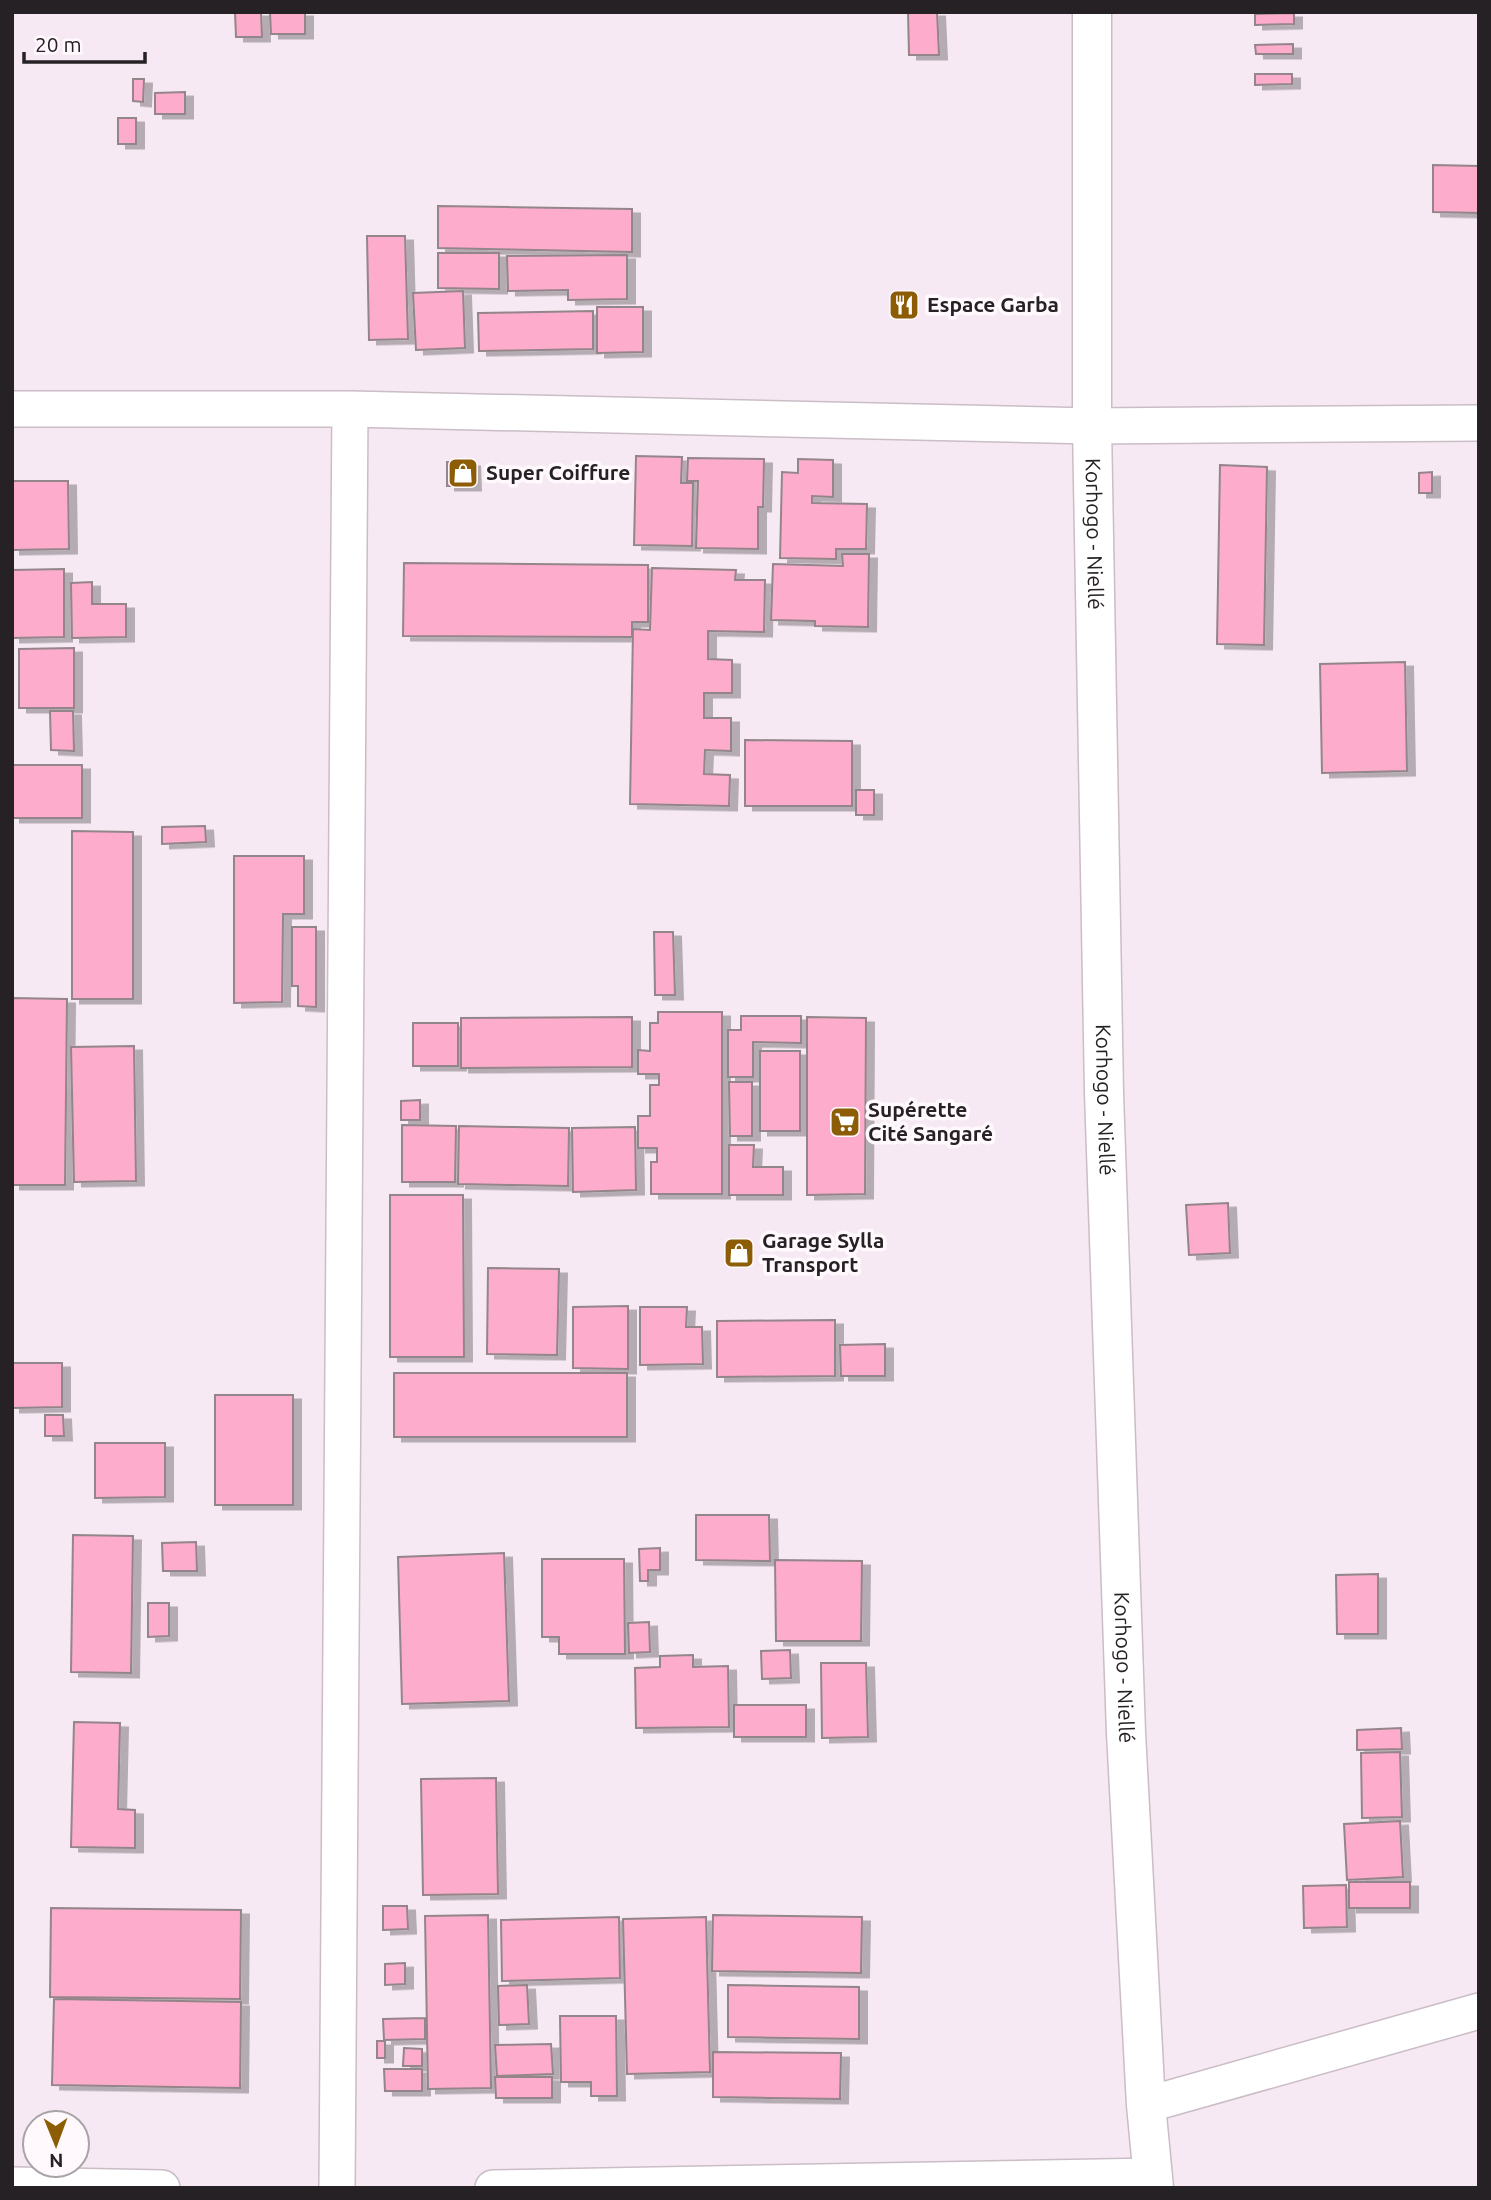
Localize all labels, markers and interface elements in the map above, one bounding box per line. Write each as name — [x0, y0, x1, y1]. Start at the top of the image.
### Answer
scale bar — [24, 21, 145, 65]
text: 20 m — [35, 32, 82, 56]
restaurant icon: Espace Garba — [887, 288, 921, 322]
place label: Espace Garba — [927, 292, 1059, 316]
shop icon: Super Coiffure — [446, 456, 480, 490]
street label: Korhogo - Niellé — [1082, 458, 1108, 610]
place label: Super Coiffure — [486, 460, 630, 484]
street label: Korhogo - Niellé — [1092, 1024, 1120, 1176]
place label: Supérette Cité Sangaré — [868, 1097, 993, 1145]
supermarket icon: Supérette Cité Sangaré — [828, 1105, 862, 1139]
place label: Garage Sylla Transport — [762, 1228, 884, 1276]
shop icon: Garage Sylla Transport — [722, 1236, 756, 1270]
street label: Korhogo - Niellé — [1110, 1591, 1140, 1744]
north arrow — [21, 2109, 91, 2179]
text: N — [49, 2150, 64, 2172]

